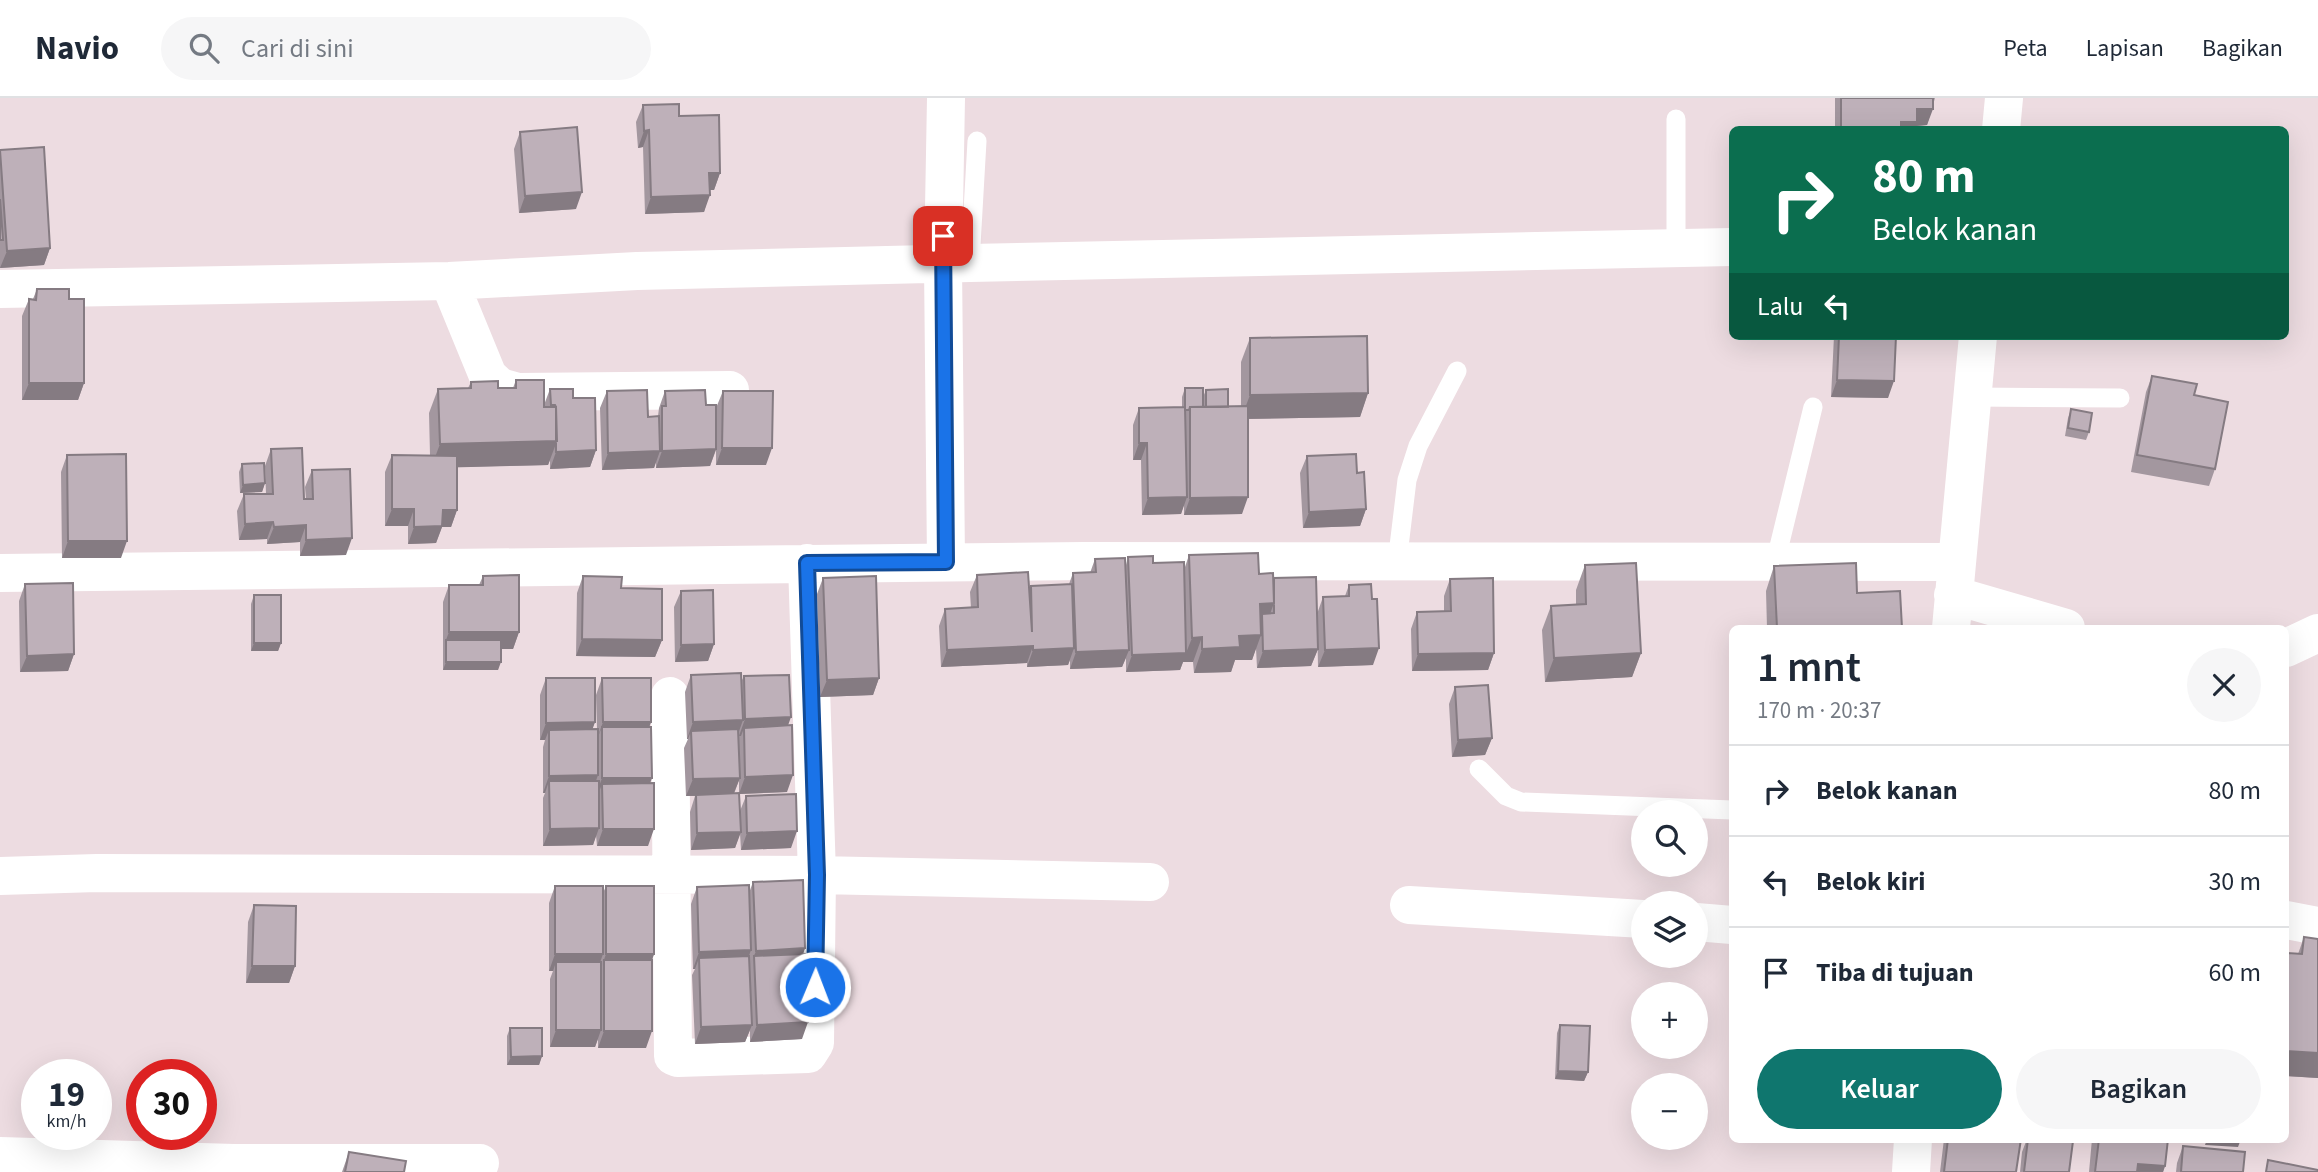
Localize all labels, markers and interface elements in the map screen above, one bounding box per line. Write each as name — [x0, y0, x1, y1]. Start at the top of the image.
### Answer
search box — [161, 17, 651, 80]
text: Navio — [35, 25, 119, 72]
icon: search — [185, 29, 223, 67]
text: Cari di sini — [241, 30, 354, 67]
text: Peta — [2003, 31, 2048, 66]
text: Lapisan — [2086, 31, 2164, 66]
text: Bagikan — [2202, 31, 2283, 66]
text: 80 m — [1872, 142, 1976, 212]
icon: right — [1757, 154, 1848, 245]
pin — [913, 206, 973, 266]
text: Belok kanan — [1872, 207, 2037, 253]
icon: arrive — [924, 217, 962, 255]
icon: left — [1818, 287, 1856, 325]
text: Lalu — [1757, 288, 1804, 325]
text: 1 mnt — [1757, 638, 1861, 698]
button: close — [2187, 648, 2261, 722]
text: 170 m · 20:37 — [1757, 694, 1881, 727]
icon: right — [1757, 772, 1795, 810]
text: Belok kanan — [1816, 772, 1958, 809]
text: 80 m — [2208, 772, 2261, 809]
map controls — [1631, 800, 1708, 1150]
button: search — [1631, 800, 1708, 877]
icon: left — [1757, 863, 1795, 901]
text: Belok kiri — [1816, 863, 1925, 900]
text: 30 m — [2208, 863, 2261, 900]
button: layers — [1631, 891, 1708, 968]
position arrow — [778, 950, 852, 1024]
icon: arrive — [1757, 954, 1795, 992]
text: Tiba di tujuan — [1816, 954, 1974, 991]
text: 60 m — [2208, 954, 2261, 991]
button: + — [1631, 982, 1708, 1059]
button: Keluar — [1757, 1049, 2002, 1129]
button: Bagikan — [2016, 1049, 2261, 1129]
speed limit sign: 30 — [126, 1059, 217, 1150]
text: 19 — [48, 1070, 85, 1120]
button: − — [1631, 1073, 1708, 1150]
text: km/h — [47, 1109, 86, 1134]

